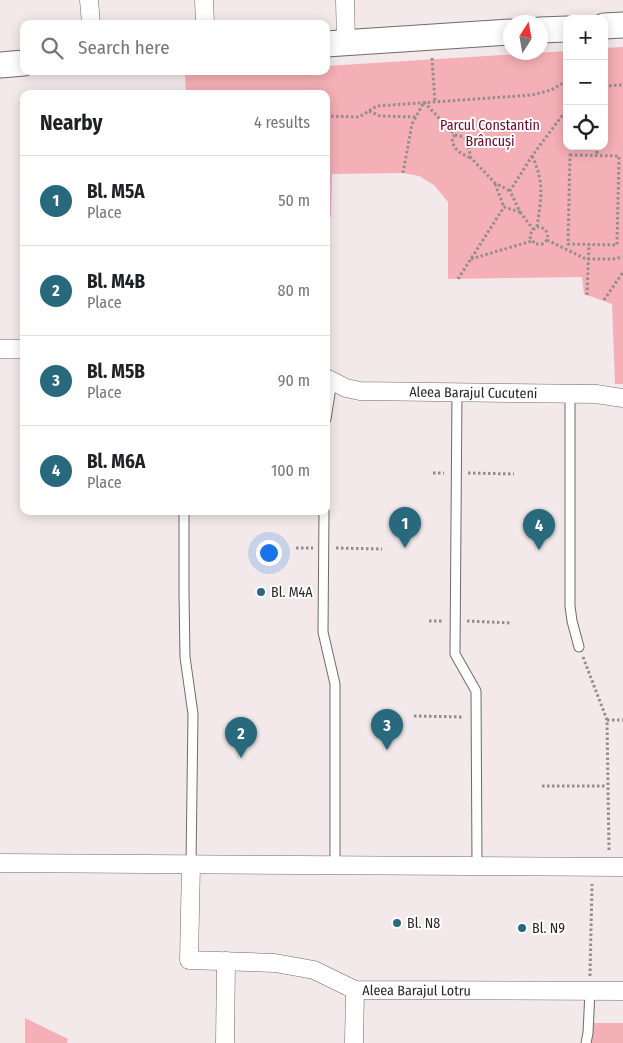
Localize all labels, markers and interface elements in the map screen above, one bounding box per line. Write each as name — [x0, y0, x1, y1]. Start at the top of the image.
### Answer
north arrow — [503, 15, 548, 60]
map controls — [563, 15, 608, 150]
button: + — [563, 15, 608, 60]
search box — [20, 20, 330, 75]
icon: search — [38, 34, 66, 62]
text: Search here — [78, 36, 170, 59]
button: − — [563, 60, 608, 105]
button: locate — [563, 105, 608, 150]
text: Nearby — [40, 110, 102, 136]
text: 4 results — [254, 113, 310, 132]
park label: Parcul Constantin Brâncuși — [440, 117, 540, 151]
text: Bl. M5A — [87, 180, 145, 203]
text: 1 — [53, 191, 59, 210]
text: 50 m — [278, 191, 310, 210]
text: Place — [87, 203, 122, 222]
text: Bl. M4B — [87, 270, 145, 293]
text: 2 — [52, 281, 60, 300]
text: 80 m — [278, 281, 310, 300]
text: Place — [87, 293, 122, 312]
text: Bl. M5B — [87, 360, 145, 383]
text: 3 — [52, 371, 60, 390]
text: 90 m — [278, 371, 310, 390]
text: Place — [87, 383, 122, 402]
street label: Aleea Barajul Cucuteni — [409, 383, 537, 402]
text: Bl. M6A — [87, 450, 145, 473]
text: 4 — [52, 461, 60, 480]
text: 100 m — [271, 461, 310, 480]
text: Place — [87, 473, 122, 492]
pin: 1 — [389, 507, 421, 548]
pin: 4 — [523, 509, 555, 550]
your location — [256, 540, 282, 566]
place label: Bl. M4A — [271, 584, 313, 601]
marker: Bl. M4A — [255, 586, 267, 598]
pin: 3 — [371, 709, 403, 750]
pin: 2 — [225, 717, 257, 758]
place label: Bl. N8 — [407, 915, 440, 932]
marker: Bl. N8 — [391, 917, 403, 929]
place label: Bl. N9 — [532, 920, 565, 937]
marker: Bl. N9 — [516, 922, 528, 934]
street label: Aleea Barajul Lotru — [362, 982, 471, 999]

